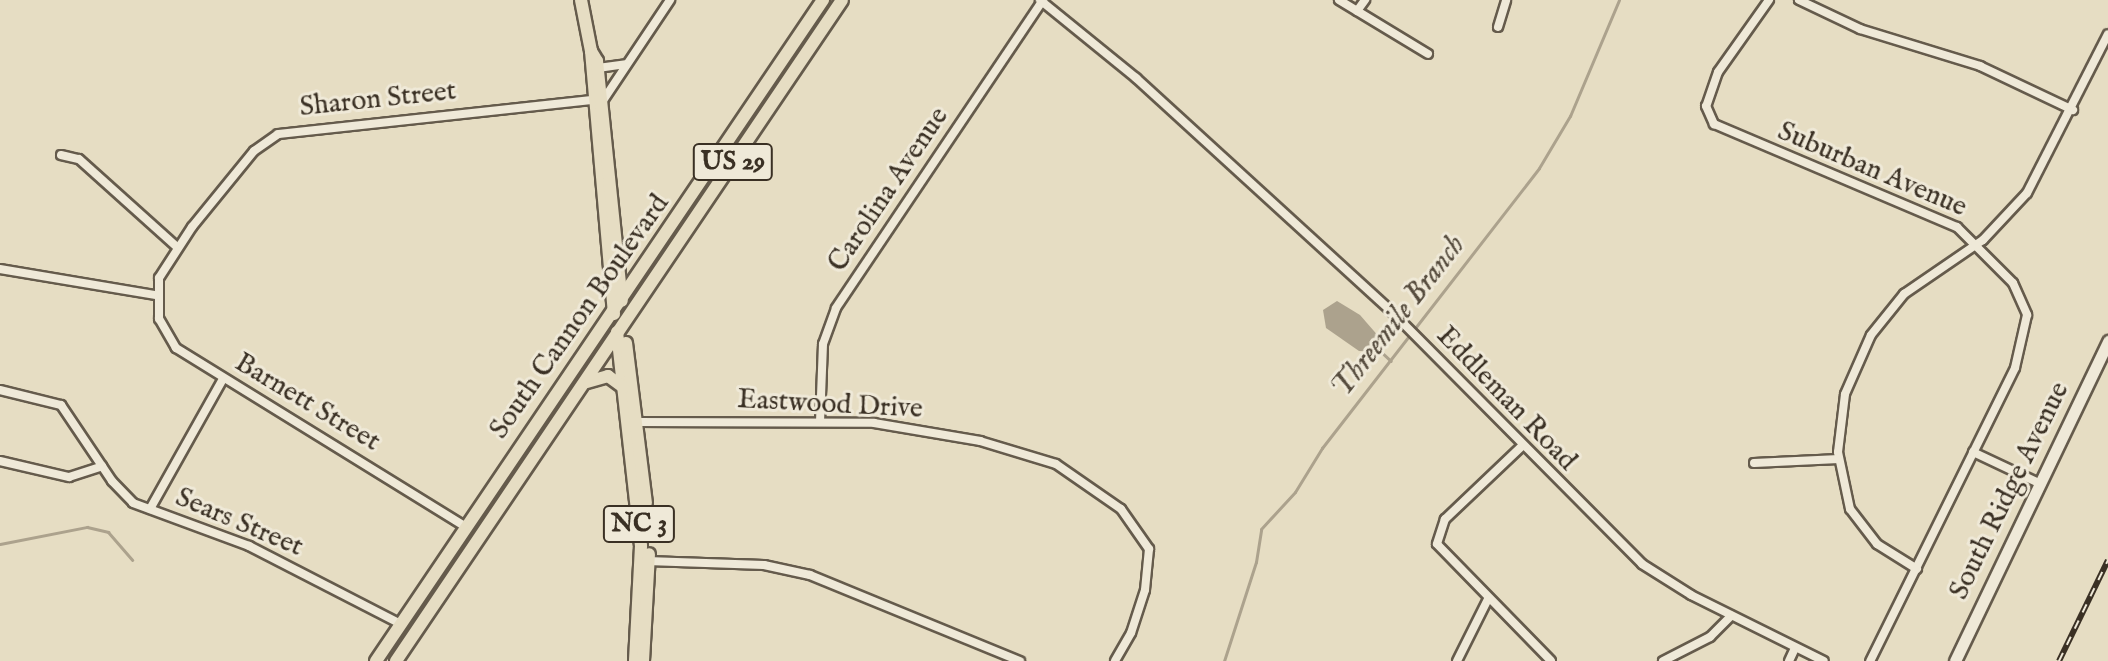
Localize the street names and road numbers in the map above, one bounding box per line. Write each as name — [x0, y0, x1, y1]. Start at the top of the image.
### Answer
street label: Sharon Street — [298, 75, 458, 125]
street label: Carolina Avenue — [822, 101, 956, 279]
street label: Suburban Avenue — [1772, 115, 1972, 225]
road number: US 29 — [691, 140, 775, 184]
street label: South Cannon Boulevard — [483, 188, 677, 446]
street label: Eddleman Road — [1429, 320, 1583, 478]
street label: Barnett Street — [228, 346, 386, 460]
street label: South Ridge Avenue — [1943, 377, 2077, 605]
street label: Eastwood Drive — [736, 383, 924, 427]
street label: Sears Street — [170, 481, 308, 565]
road number: NC 3 — [601, 502, 677, 546]

